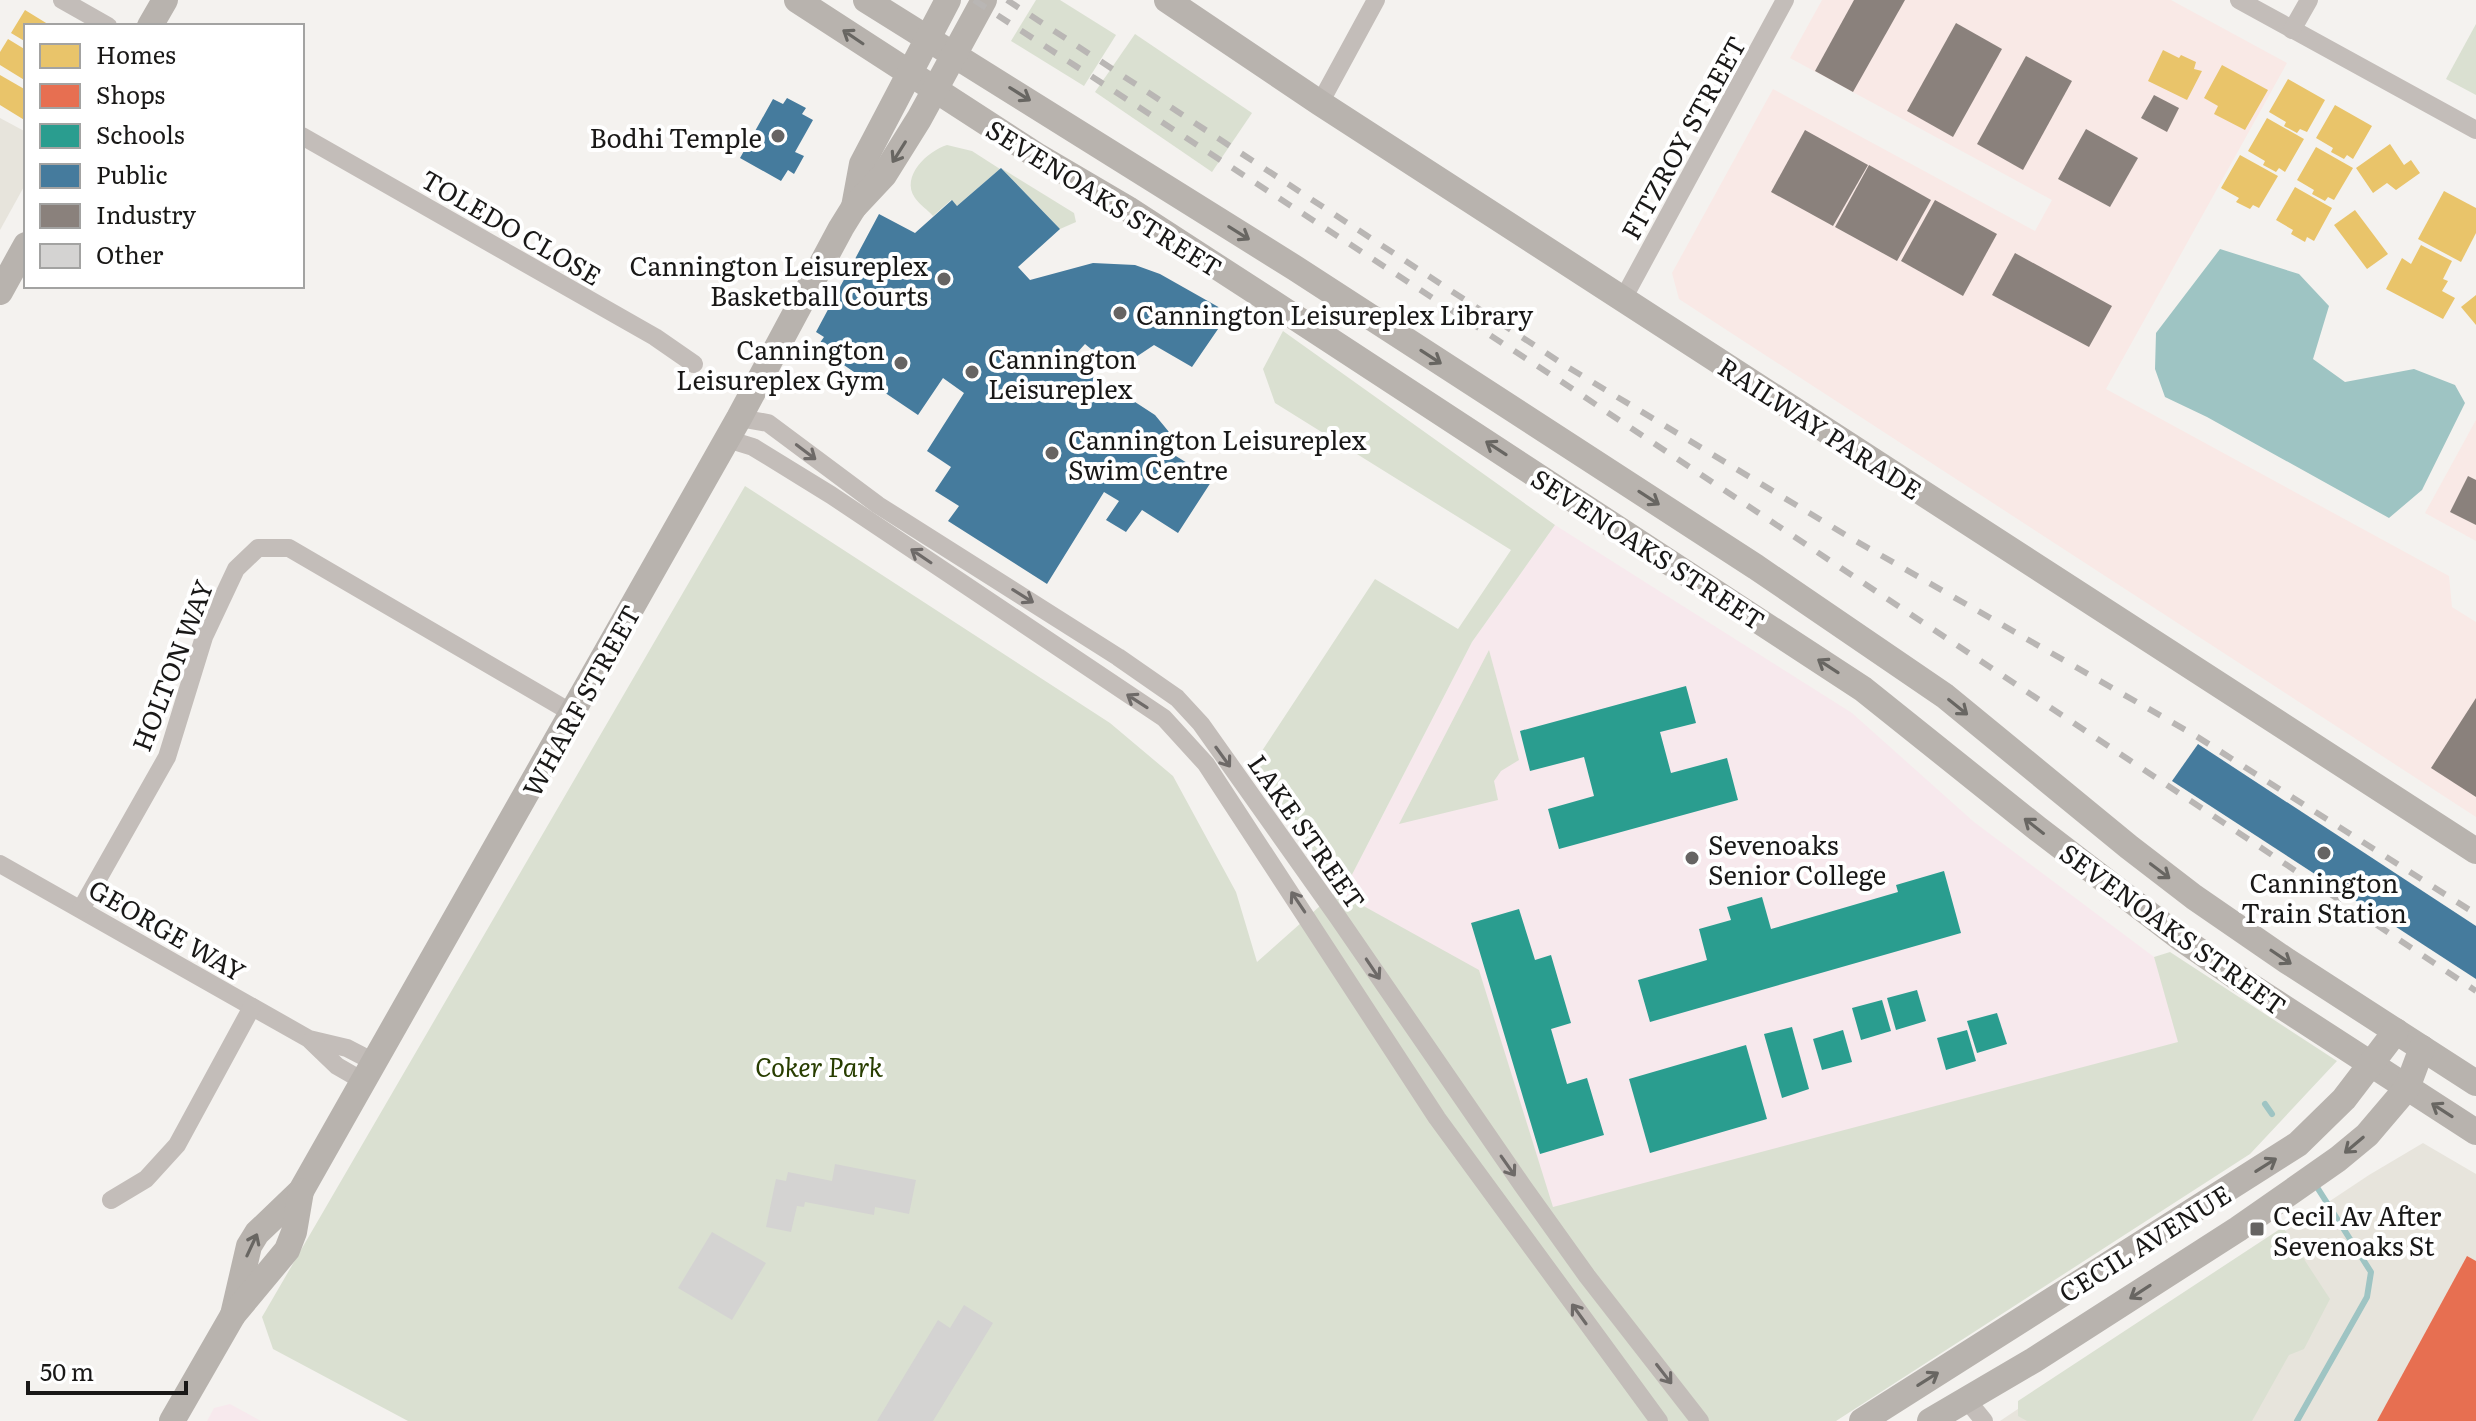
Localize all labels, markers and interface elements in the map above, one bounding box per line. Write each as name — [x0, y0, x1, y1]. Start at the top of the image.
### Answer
legend — [24, 24, 304, 288]
street label: FITZROY STREET — [1610, 28, 1754, 246]
one-way arrow — [842, 29, 865, 45]
text: Homes — [96, 36, 176, 71]
text: Shops — [96, 76, 165, 111]
one-way arrow — [1008, 87, 1031, 103]
street label: SEVENOAKS STREET — [979, 108, 1231, 286]
text: Schools — [96, 116, 185, 151]
place label: Bodhi Temple — [589, 117, 762, 156]
marker: Bodhi Temple — [769, 127, 787, 145]
one-way arrow — [890, 140, 906, 163]
text: Public — [96, 156, 167, 191]
street label: TOLEDO CLOSE — [414, 158, 610, 294]
text: Industry — [96, 196, 196, 231]
one-way arrow — [1228, 225, 1250, 242]
text: Other — [96, 236, 164, 271]
place label: Cannington Leisureplex Basketball Courts — [630, 245, 928, 314]
marker: Cannington Leisureplex Basketball Courts — [935, 270, 953, 288]
place label: Cannington Leisureplex Library — [1136, 294, 1533, 333]
marker: Cannington Leisureplex Library — [1111, 304, 1129, 322]
place label: Cannington Leisureplex Gym — [676, 329, 885, 398]
place label: Cannington Leisureplex — [988, 338, 1137, 407]
street label: RAILWAY PARADE — [1711, 346, 1931, 508]
one-way arrow — [1419, 348, 1441, 365]
marker: Cannington Leisureplex Gym — [892, 354, 910, 372]
marker: Cannington Leisureplex — [963, 363, 981, 381]
place label: Cannington Leisureplex Swim Centre — [1068, 419, 1367, 488]
one-way arrow — [1485, 440, 1508, 456]
one-way arrow — [795, 444, 816, 461]
marker: Cannington Leisureplex Swim Centre — [1043, 444, 1061, 462]
street label: SEVENOAKS STREET — [1524, 458, 1774, 638]
one-way arrow — [1637, 490, 1660, 506]
one-way arrow — [911, 547, 933, 564]
street label: HOLTON WAY — [120, 573, 222, 756]
one-way arrow — [1011, 588, 1034, 604]
street label: WHARF STREET — [511, 597, 649, 803]
one-way arrow — [1818, 658, 1840, 675]
one-way arrow — [1126, 692, 1149, 708]
one-way arrow — [1947, 698, 1968, 716]
one-way arrow — [1215, 745, 1231, 767]
street label: LAKE STREET — [1240, 745, 1376, 917]
one-way arrow — [2024, 817, 2045, 834]
place label: Sevenoaks Senior College — [1708, 824, 1886, 893]
street label: SEVENOAKS STREET — [2053, 832, 2295, 1024]
marker: Cannington Train Station — [2315, 844, 2333, 862]
marker: Sevenoaks Senior College — [1683, 849, 1701, 867]
one-way arrow — [2149, 862, 2170, 879]
place label: Cannington Train Station — [2241, 862, 2407, 931]
street label: GEORGE WAY — [82, 868, 254, 990]
one-way arrow — [1289, 891, 1305, 914]
one-way arrow — [2270, 949, 2292, 965]
one-way arrow — [1365, 958, 1381, 980]
park label: Coker Park — [755, 1046, 884, 1085]
one-way arrow — [2431, 1102, 2453, 1118]
one-way arrow — [2345, 1136, 2365, 1154]
one-way arrow — [1500, 1155, 1516, 1177]
one-way arrow — [2254, 1156, 2276, 1173]
street label: CECIL AVENUE — [2050, 1173, 2238, 1311]
place label: Cecil Av After Sevenoaks St — [2273, 1195, 2442, 1264]
marker: Cecil Av After Sevenoaks St — [2248, 1220, 2266, 1238]
one-way arrow — [246, 1233, 261, 1257]
one-way arrow — [2129, 1285, 2152, 1301]
one-way arrow — [1571, 1304, 1588, 1325]
scale bar — [28, 1345, 186, 1395]
text: 50 m — [40, 1353, 94, 1388]
one-way arrow — [1655, 1363, 1672, 1384]
one-way arrow — [1916, 1371, 1939, 1387]

